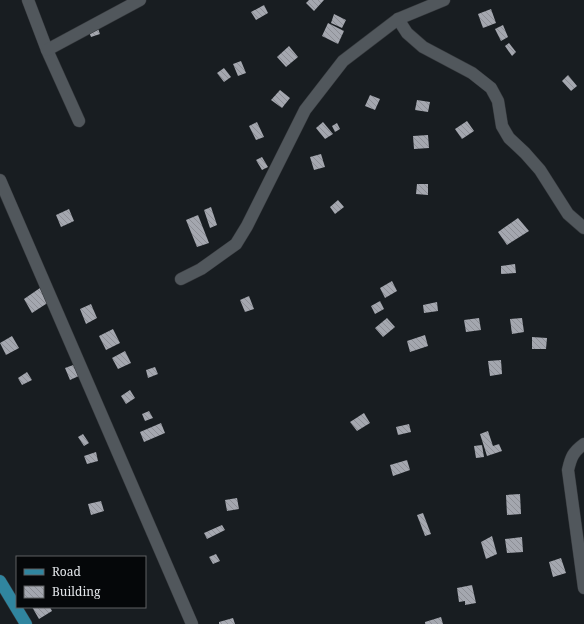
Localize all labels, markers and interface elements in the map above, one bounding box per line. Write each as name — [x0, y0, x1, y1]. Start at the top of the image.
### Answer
legend — [16, 556, 146, 608]
text: Road — [52, 563, 82, 580]
text: Building — [52, 583, 101, 600]

